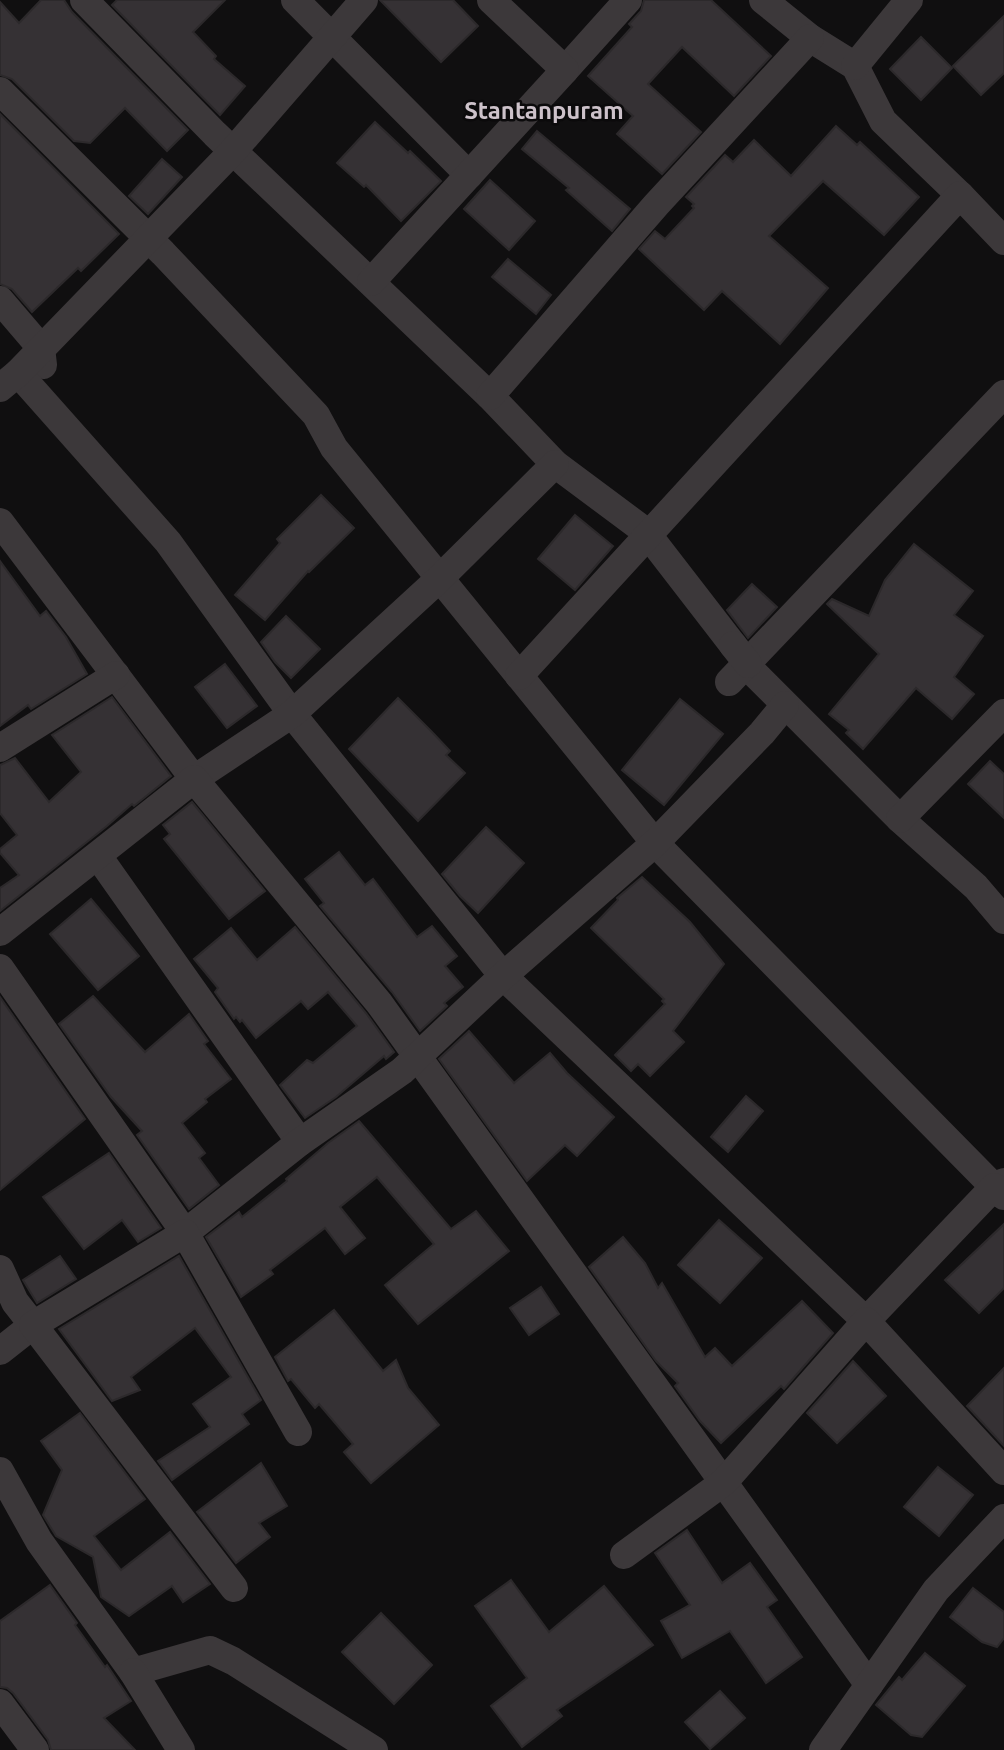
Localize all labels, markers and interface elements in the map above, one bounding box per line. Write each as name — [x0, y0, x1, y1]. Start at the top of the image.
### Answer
district label: Stantanpuram — [464, 97, 624, 124]

